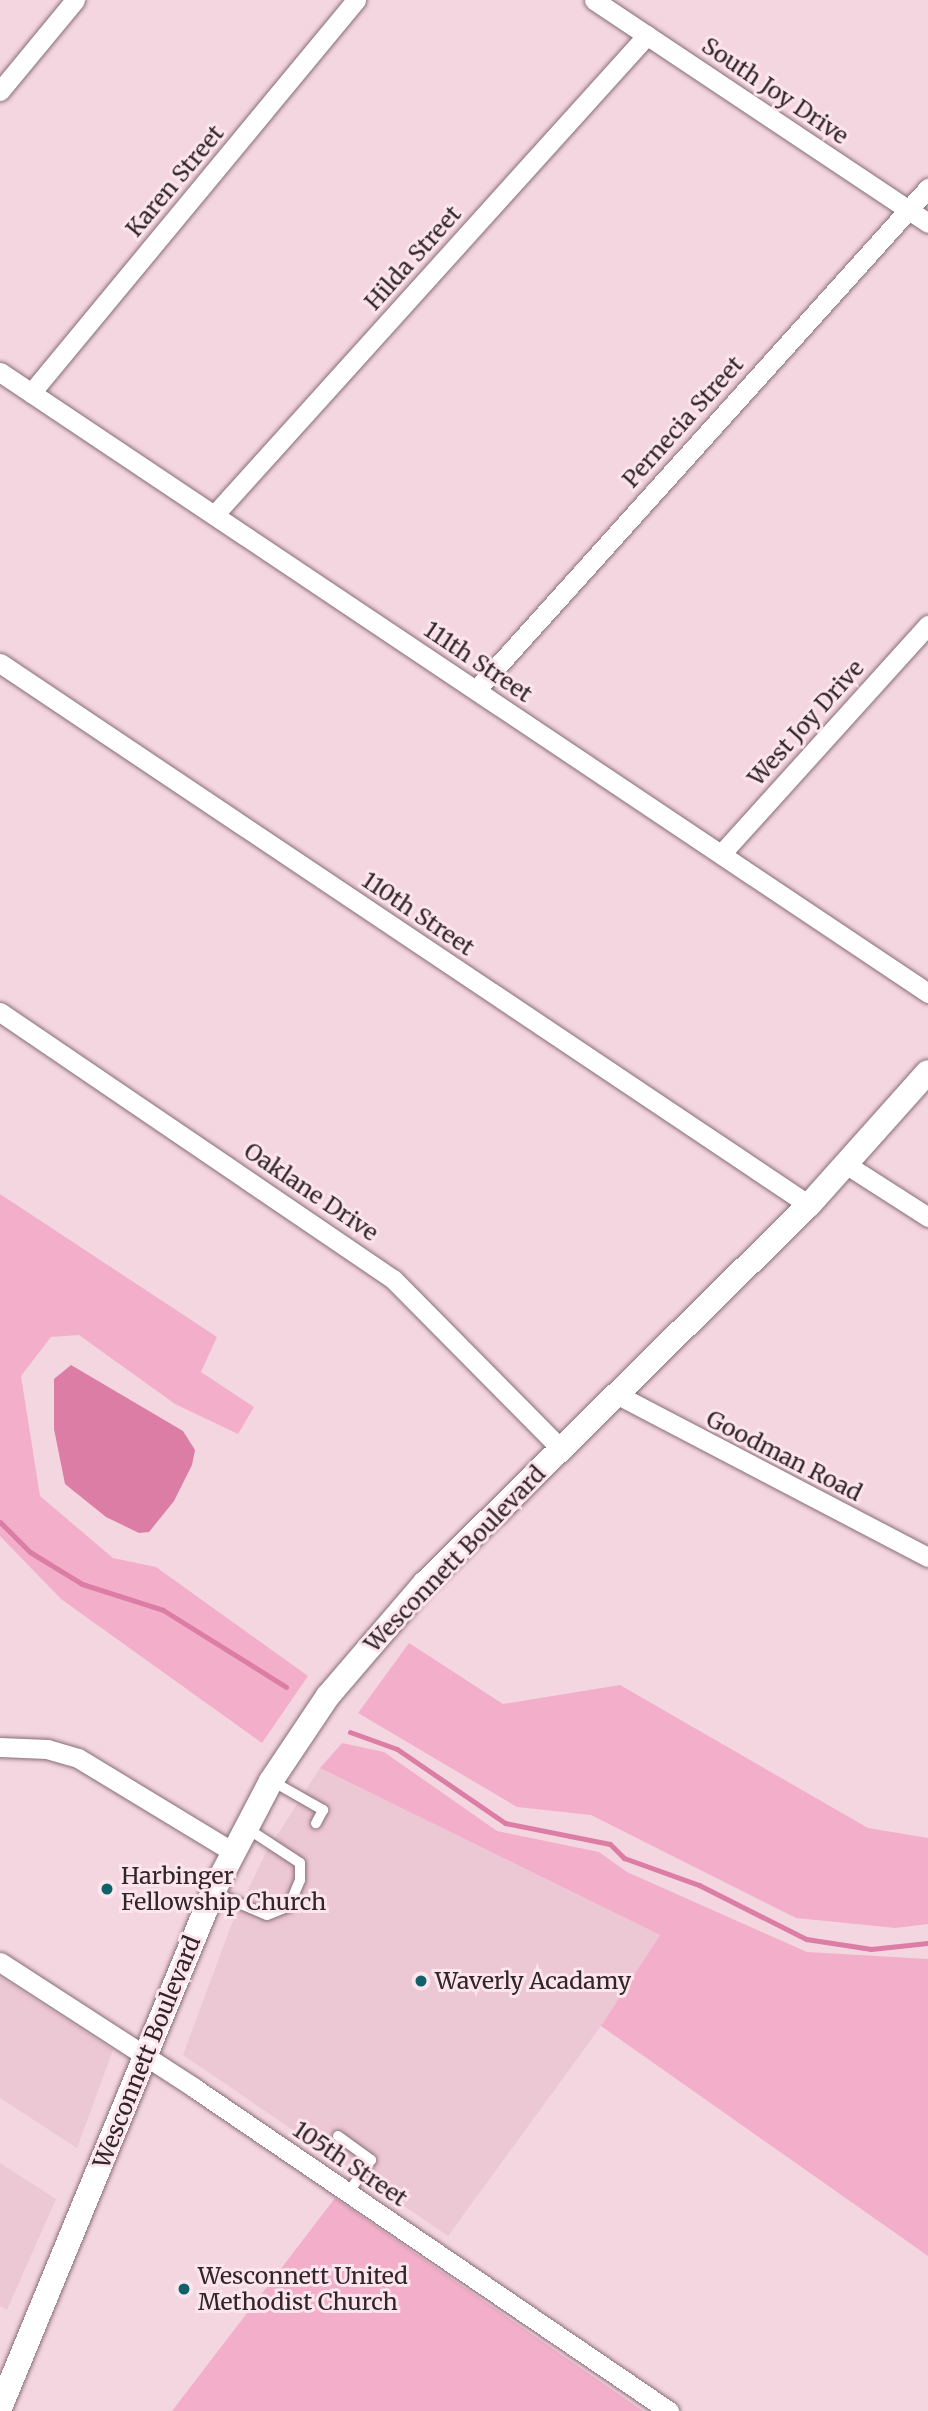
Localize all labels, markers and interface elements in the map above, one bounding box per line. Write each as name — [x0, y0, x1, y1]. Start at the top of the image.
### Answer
street label: South Joy Drive — [697, 32, 853, 150]
street label: Karen Street — [120, 120, 230, 242]
street label: Hilda Street — [359, 200, 467, 316]
street label: Pernecia Street — [617, 351, 749, 493]
street label: 111th Street — [419, 616, 537, 708]
street label: West Joy Drive — [742, 655, 870, 791]
street label: 110th Street — [357, 866, 479, 962]
street label: Oaklane Drive — [239, 1137, 383, 1247]
street label: Goodman Road — [702, 1405, 866, 1507]
street label: Wesconnett Boulevard — [359, 1460, 551, 1658]
place label: Harbinger Fellowship Church — [121, 1862, 326, 1916]
marker: Harbinger Fellowship Church — [99, 1881, 115, 1897]
street label: Wesconnett Boulevard — [88, 1932, 206, 2172]
place label: Waverly Acadamy — [435, 1967, 631, 1995]
marker: Waverly Acadamy — [413, 1973, 429, 1989]
street label: 105th Street — [288, 2116, 412, 2212]
place label: Wesconnett United Methodist Church — [198, 2262, 408, 2316]
marker: Wesconnett United Methodist Church — [176, 2281, 192, 2297]

